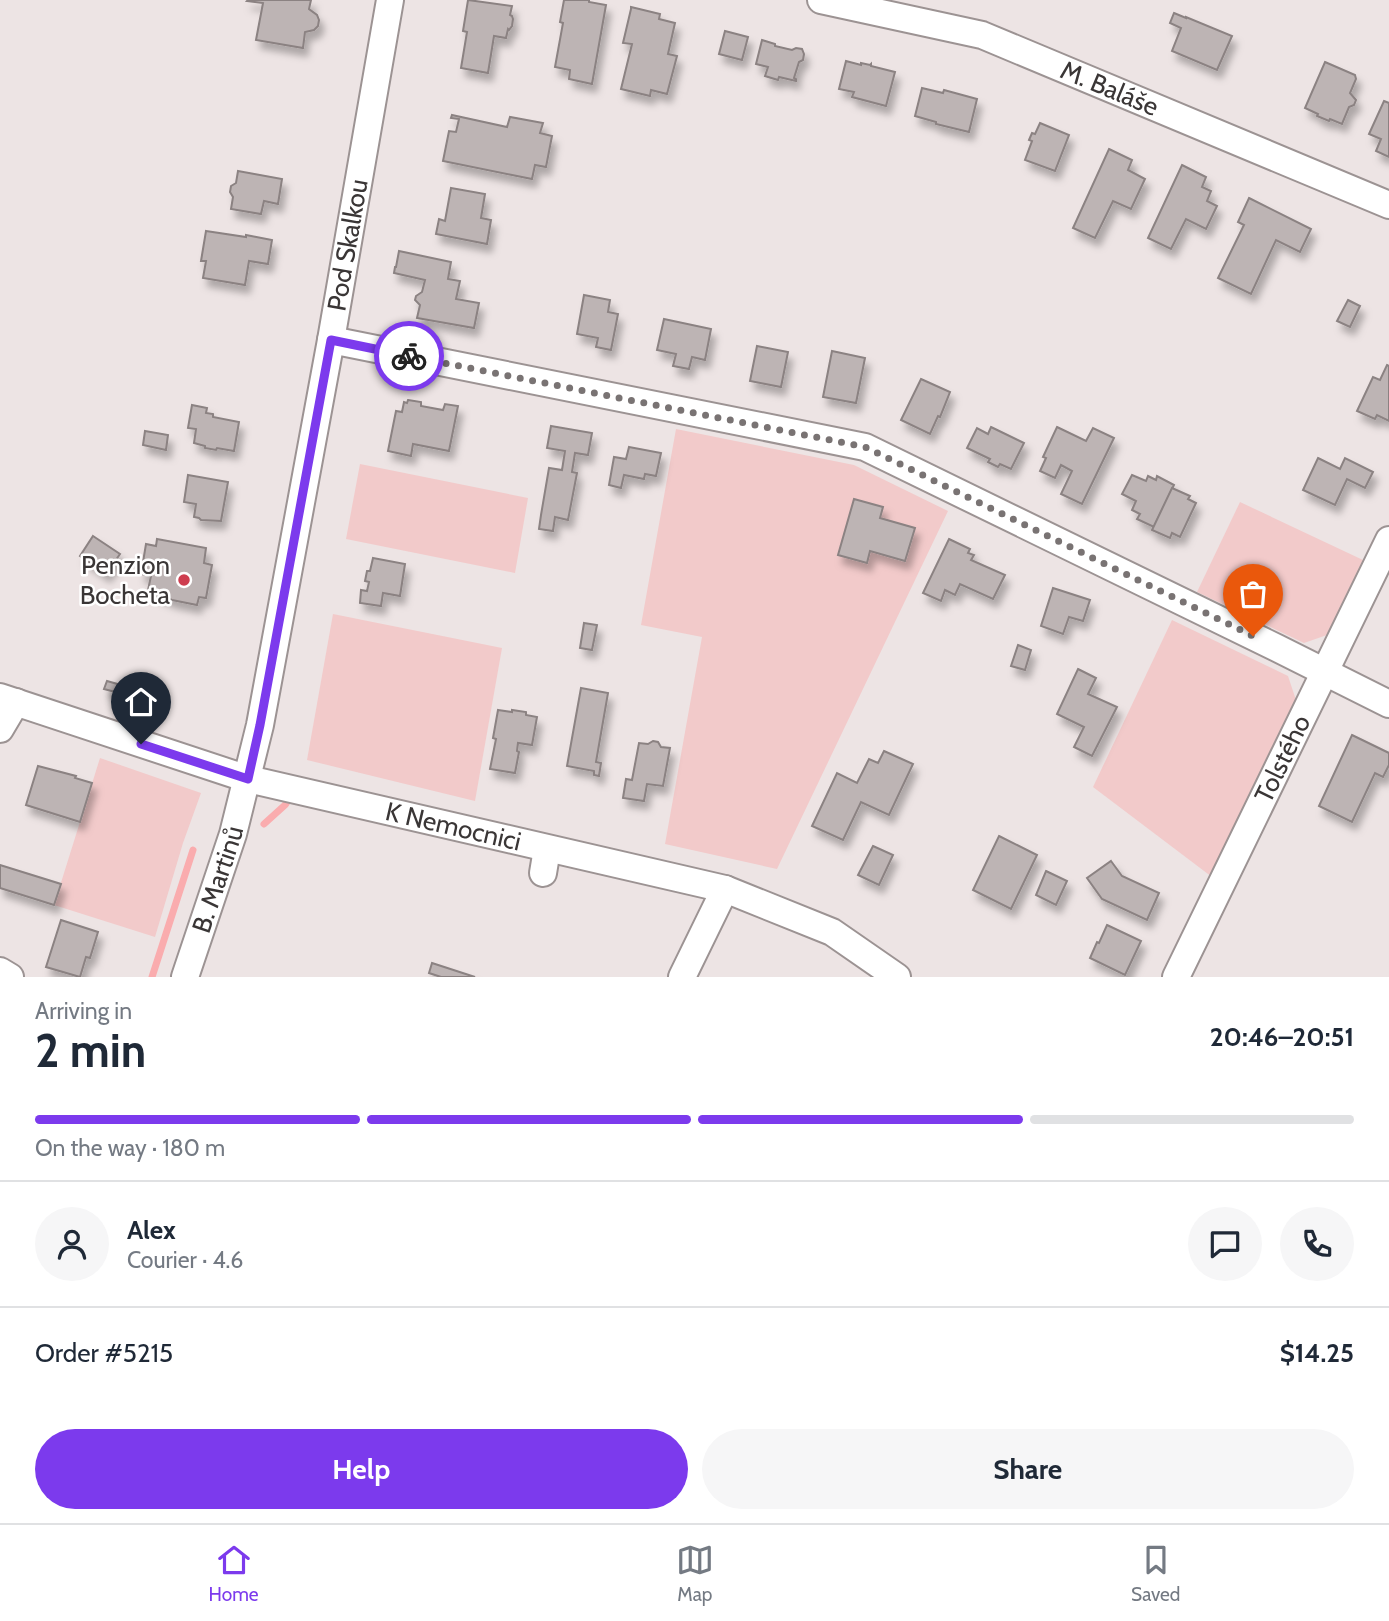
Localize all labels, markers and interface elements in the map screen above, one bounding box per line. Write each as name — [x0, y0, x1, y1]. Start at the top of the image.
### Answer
street label: M. Baláše — [1056, 54, 1163, 123]
street label: Pod Skalkou — [320, 177, 375, 313]
courier — [374, 321, 444, 391]
icon: bike — [390, 337, 428, 375]
place label: Penzion Bocheta — [80, 549, 171, 611]
pin — [1223, 564, 1283, 636]
marker: Penzion Bocheta — [176, 572, 192, 588]
icon: bag — [1234, 575, 1272, 613]
pin — [111, 672, 171, 744]
icon: home — [122, 683, 160, 721]
street label: Tolstého — [1248, 710, 1317, 808]
street label: K Nemocnici — [382, 795, 524, 857]
street label: B. Martinů — [185, 823, 250, 937]
text: Arriving in — [35, 997, 132, 1025]
text: 20:46–20:51 — [1210, 1021, 1354, 1053]
text: 2 min — [35, 1023, 146, 1079]
text: On the way · 180 m — [35, 1134, 225, 1162]
button: person — [35, 1207, 109, 1281]
button: chat — [1188, 1207, 1262, 1281]
button: phone — [1280, 1207, 1354, 1281]
text: Alex — [127, 1214, 176, 1246]
text: Courier · 4.6 — [127, 1246, 243, 1274]
text: Order #5215 — [35, 1337, 173, 1369]
text: $14.25 — [1280, 1337, 1354, 1369]
button: Help — [35, 1429, 688, 1509]
button: Share — [702, 1429, 1354, 1509]
tab: Home — [209, 1541, 259, 1606]
tab: Map — [676, 1541, 714, 1606]
tab: Saved — [1131, 1541, 1180, 1606]

